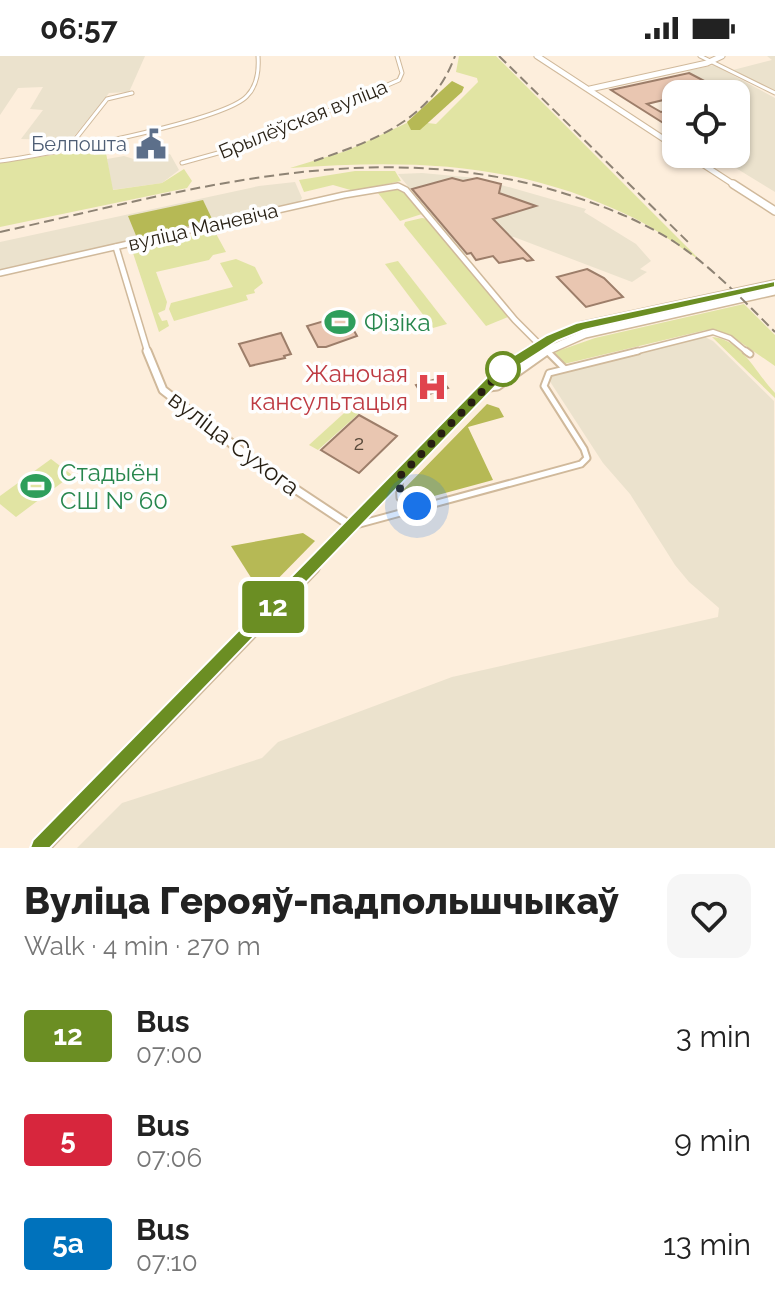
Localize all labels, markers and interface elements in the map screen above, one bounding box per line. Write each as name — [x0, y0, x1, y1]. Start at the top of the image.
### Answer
text: 06:57 — [40, 11, 118, 46]
street label: Брылёўская вуліца — [215, 74, 391, 164]
map controls — [662, 80, 750, 168]
button: locate — [662, 80, 750, 168]
public building icon: Белпошта — [134, 127, 168, 161]
place label: Белпошта — [31, 132, 127, 156]
street label: вуліца Маневіча — [126, 198, 280, 256]
sports icon: Фізіка — [323, 305, 357, 339]
place label: Фізіка — [364, 308, 430, 337]
unlabelled marker — [486, 352, 520, 386]
place label: Жаночая кансультацыя — [250, 359, 408, 416]
hospital icon: Жаночая кансультацыя — [415, 370, 449, 404]
street label: вуліца Сухога — [163, 384, 305, 502]
house number: 2 — [354, 431, 364, 455]
place label: Стадыён СШ № 60 — [60, 458, 168, 515]
sports icon: Стадыён СШ № 60 — [19, 469, 53, 503]
your location — [397, 486, 437, 526]
line badge: 12 — [237, 581, 309, 633]
text: 12 — [258, 590, 288, 623]
button: heart — [667, 874, 751, 958]
text: Вуліца Герояў-падпольшчыкаў — [24, 878, 619, 923]
text: Walk · 4 min · 270 m — [24, 931, 261, 961]
text: Bus — [136, 1004, 190, 1039]
text: 12 — [53, 1019, 83, 1052]
text: 3 min — [676, 1019, 751, 1054]
text: 07:00 — [136, 1039, 202, 1069]
text: Bus — [136, 1108, 190, 1143]
text: 5 — [60, 1123, 76, 1156]
text: 9 min — [674, 1123, 751, 1158]
text: 07:06 — [136, 1143, 202, 1173]
text: Bus — [136, 1212, 190, 1247]
text: 5а — [52, 1227, 84, 1260]
text: 13 min — [663, 1227, 751, 1262]
text: 07:10 — [136, 1247, 198, 1277]

